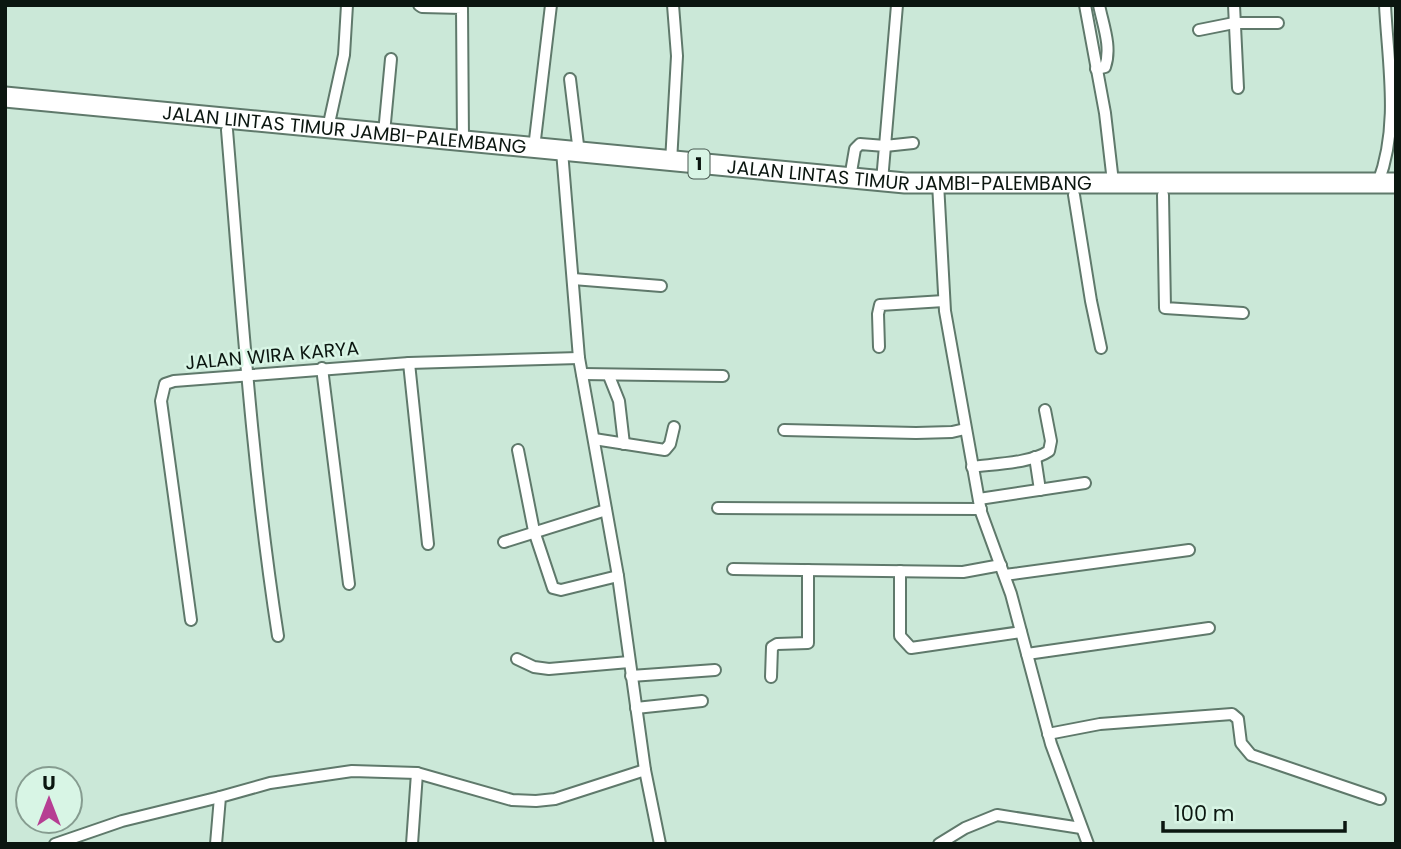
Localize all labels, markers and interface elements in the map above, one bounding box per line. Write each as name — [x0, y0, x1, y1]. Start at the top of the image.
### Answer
street label: JALAN LINTAS TIMUR JAMBI-PALEMBANG — [161, 99, 528, 161]
road number: 1 — [688, 149, 710, 178]
street label: JALAN LINTAS TIMUR JAMBI-PALEMBANG — [726, 153, 1092, 197]
street label: JALAN WIRA KARYA — [184, 334, 360, 377]
north arrow — [14, 765, 84, 835]
text: U — [42, 770, 56, 797]
scale bar — [1163, 790, 1345, 834]
text: 100 m — [1174, 799, 1234, 828]

